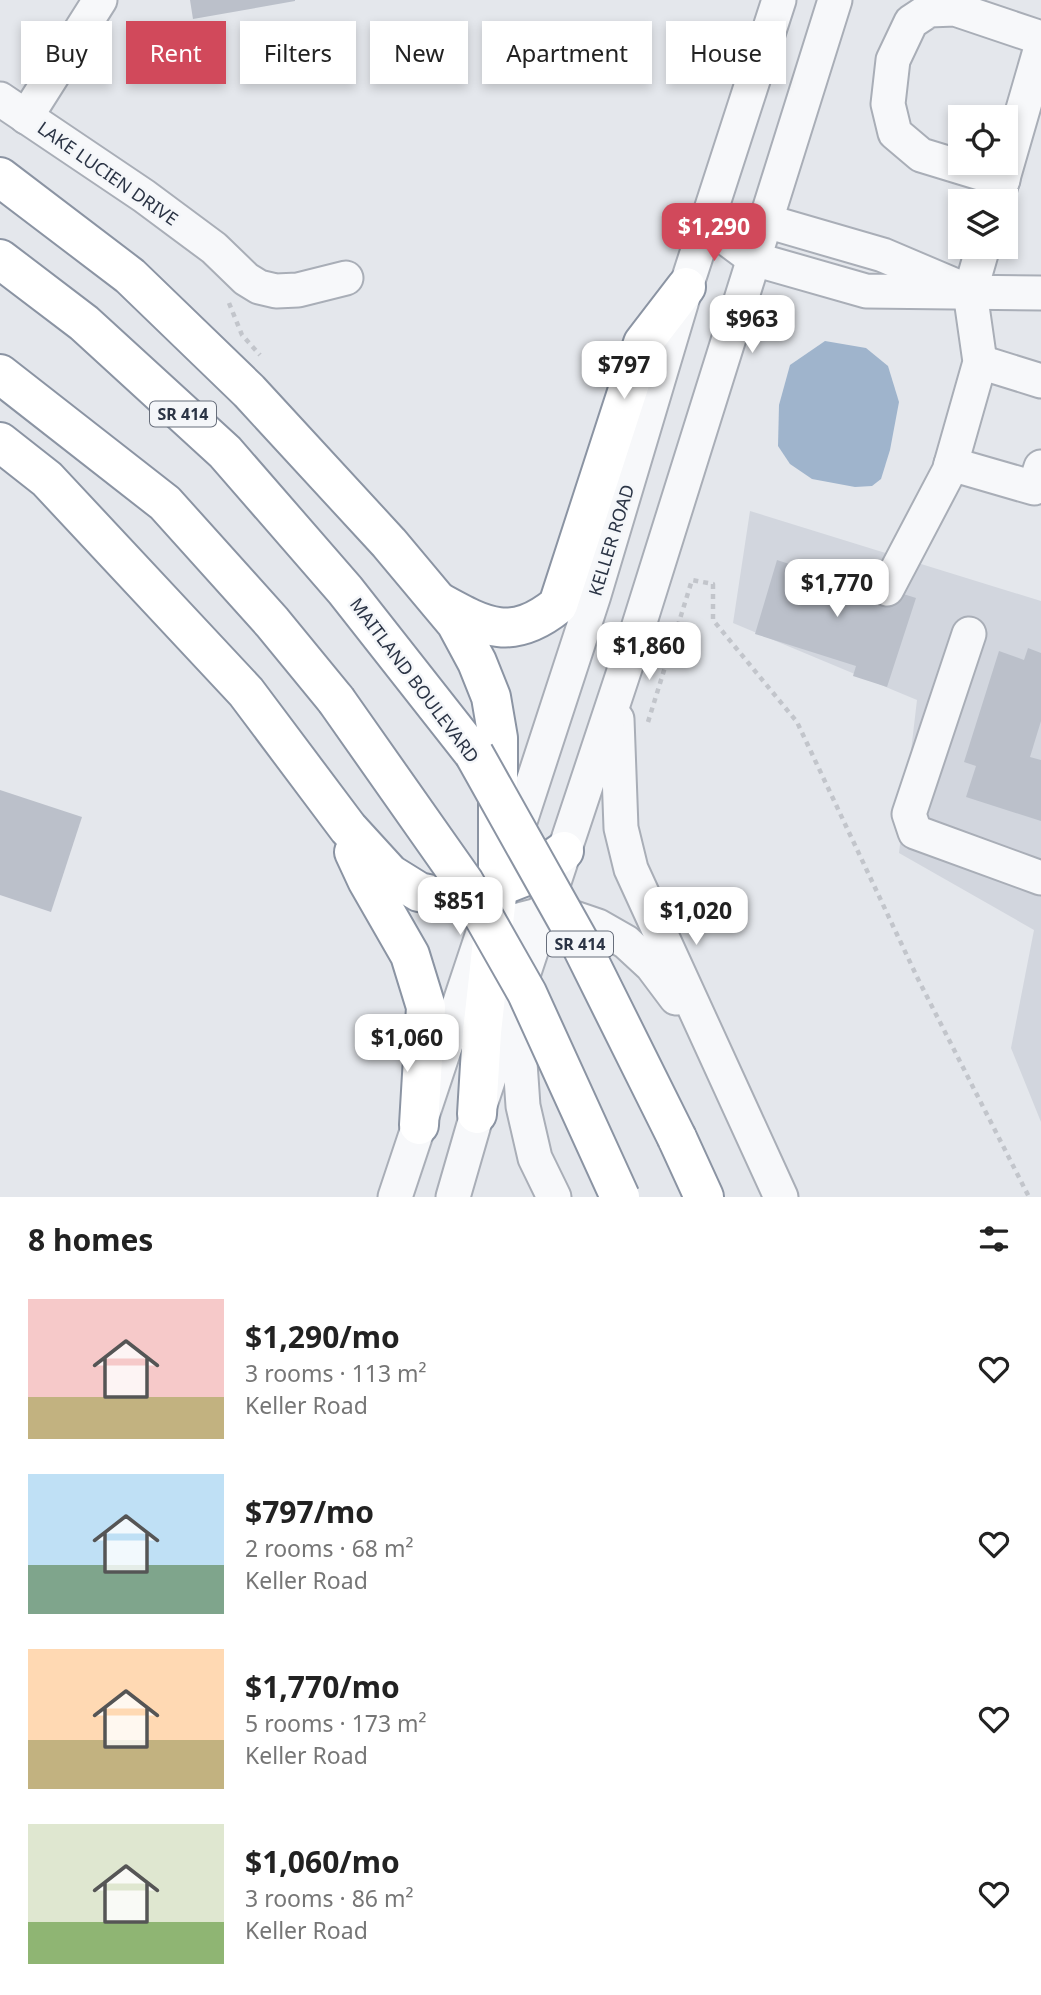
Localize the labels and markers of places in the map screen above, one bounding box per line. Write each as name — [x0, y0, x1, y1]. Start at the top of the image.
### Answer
pin: $1,290 — [657, 204, 771, 263]
pin: $963 — [711, 296, 793, 355]
pin: $797 — [583, 342, 665, 401]
pin: $1,770 — [780, 560, 894, 619]
pin: $1,860 — [592, 622, 706, 682]
pin: $851 — [419, 878, 501, 937]
pin: $1,020 — [639, 888, 753, 947]
pin: $1,060 — [350, 1014, 464, 1074]

